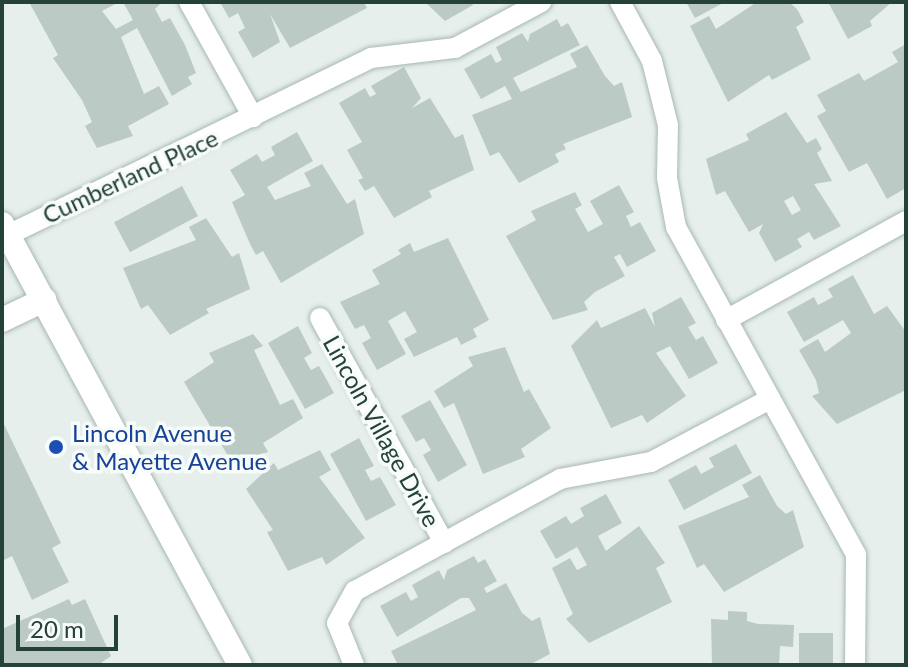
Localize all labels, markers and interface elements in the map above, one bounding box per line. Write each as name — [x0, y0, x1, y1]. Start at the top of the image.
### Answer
street label: Cumberland Place — [38, 123, 222, 229]
street label: Lincoln Village Drive — [317, 330, 447, 532]
place label: Lincoln Avenue & Mayette Avenue — [72, 419, 268, 475]
marker: Lincoln Avenue & Mayette Avenue — [47, 438, 65, 456]
scale bar — [20, 599, 122, 649]
text: 20 m — [30, 614, 84, 643]

